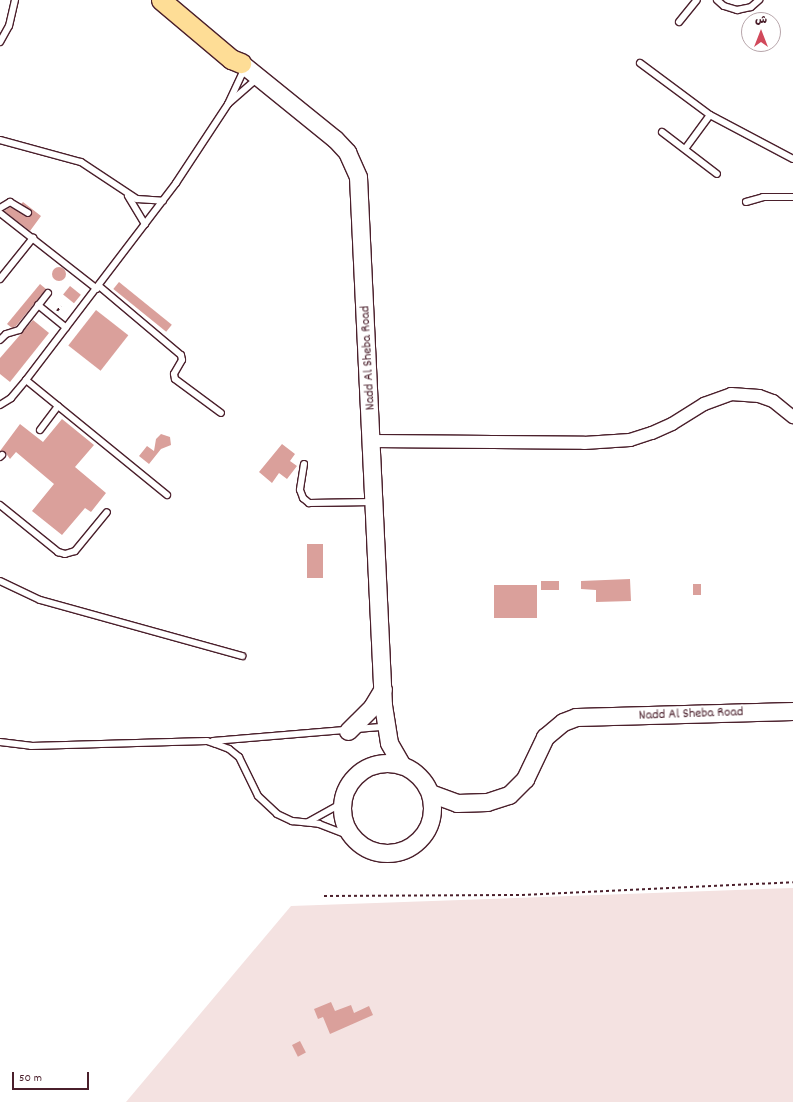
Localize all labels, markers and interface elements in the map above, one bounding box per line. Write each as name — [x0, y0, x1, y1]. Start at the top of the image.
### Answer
north arrow — [741, 12, 781, 52]
text: ش — [755, 13, 767, 29]
street label: Nadd Al Sheba Road — [357, 305, 379, 411]
street label: Nadd Al Sheba Road — [638, 704, 744, 724]
scale bar — [14, 1064, 91, 1090]
text: 50 m — [19, 1070, 42, 1087]

